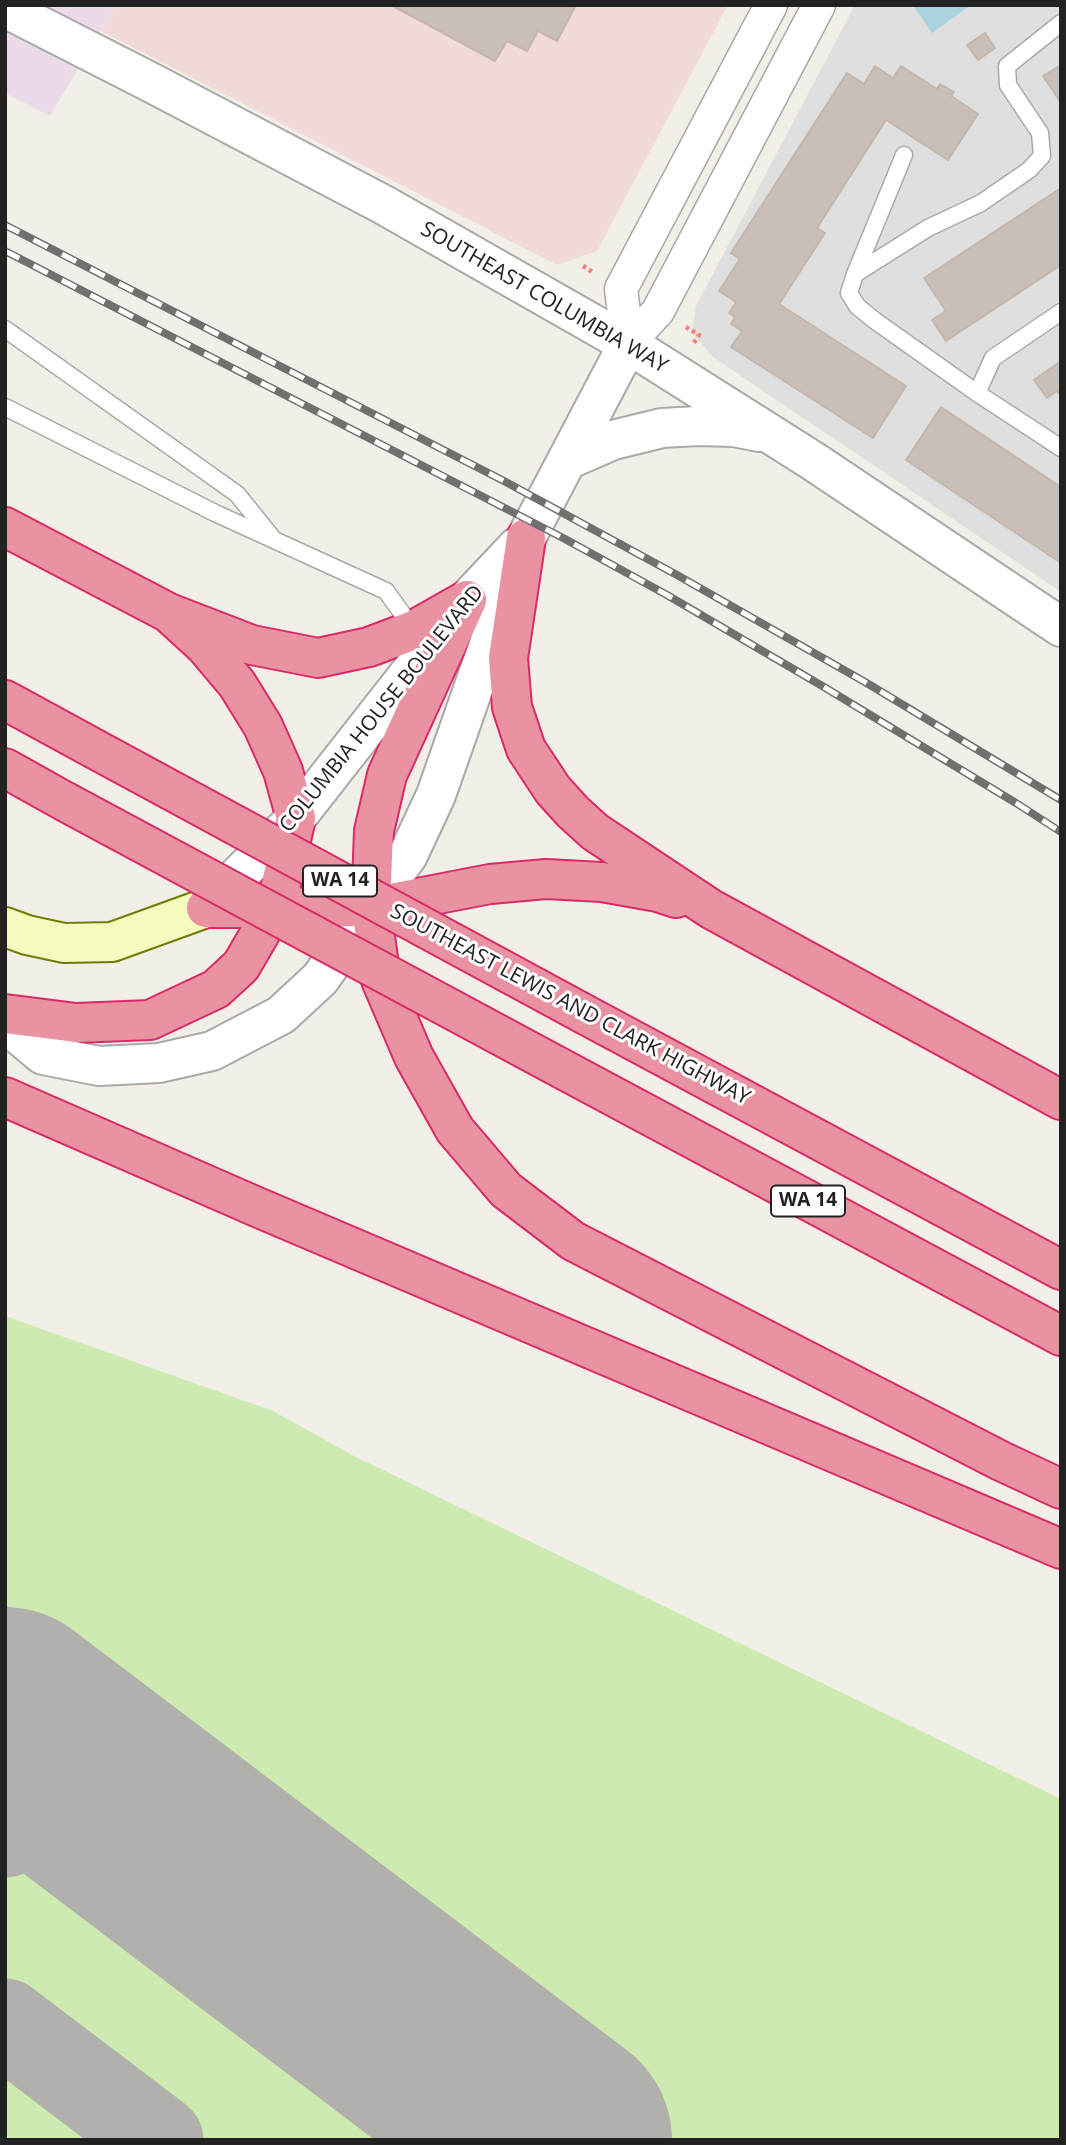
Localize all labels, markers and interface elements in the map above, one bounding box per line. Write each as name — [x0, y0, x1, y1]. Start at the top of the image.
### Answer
street label: SOUTHEAST COLUMBIA WAY — [416, 217, 672, 379]
street label: COLUMBIA HOUSE BOULEVARD — [275, 580, 489, 838]
road number: WA 14 — [303, 866, 377, 897]
street label: SOUTHEAST LEWIS AND CLARK HIGHWAY — [386, 899, 754, 1111]
road number: WA 14 — [771, 1186, 845, 1217]

